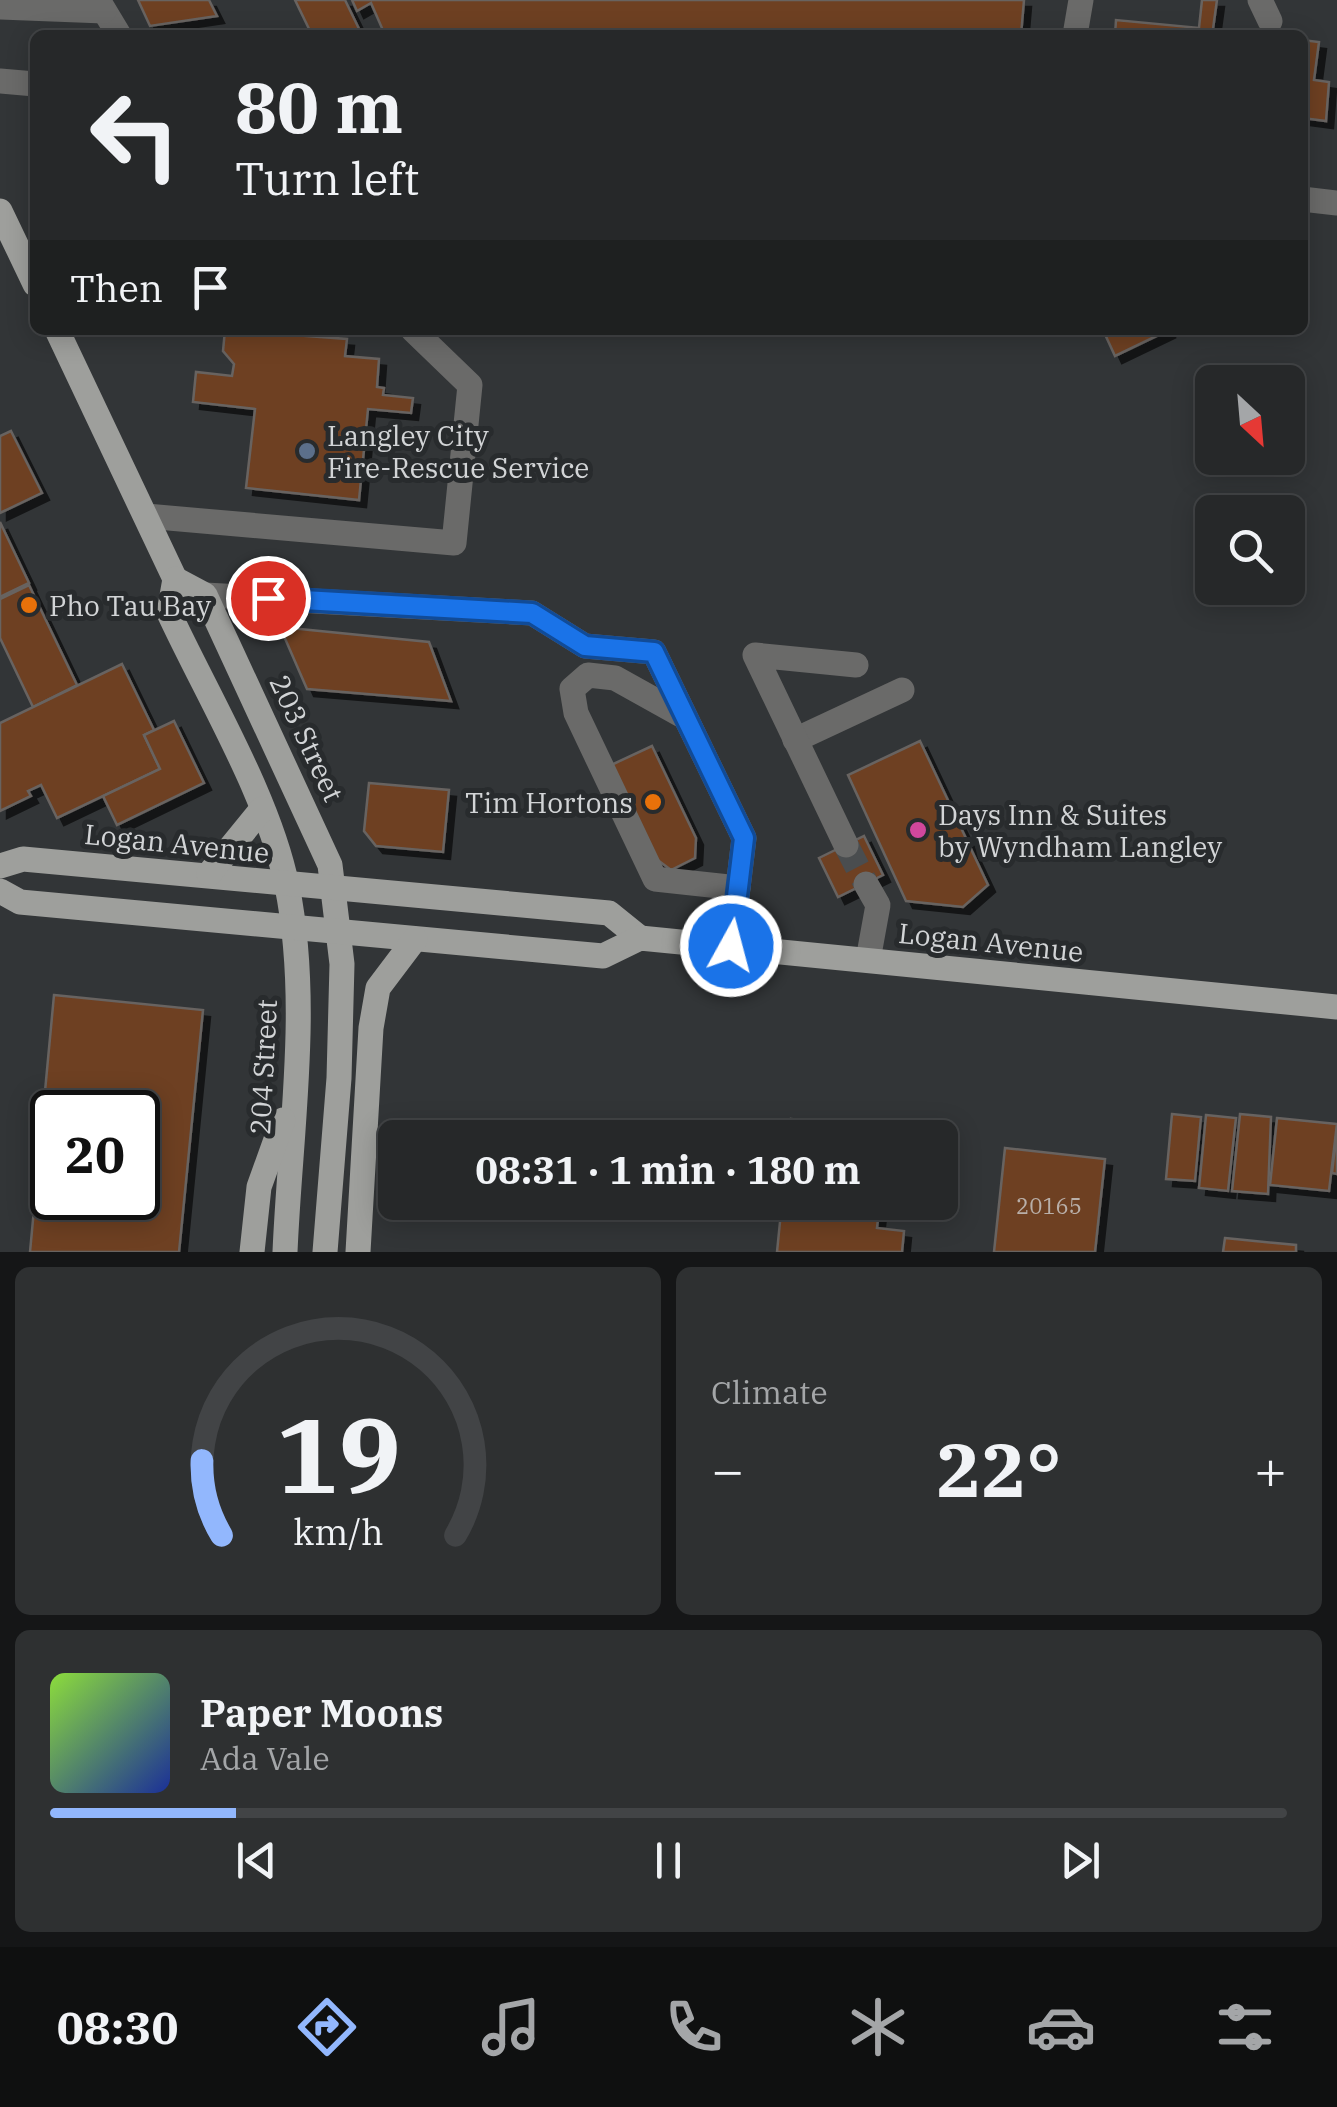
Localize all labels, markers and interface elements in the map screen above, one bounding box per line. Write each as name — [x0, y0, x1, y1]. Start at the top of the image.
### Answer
text: 80 m — [235, 61, 403, 152]
icon: left — [70, 70, 200, 200]
text: Turn left — [235, 149, 419, 207]
icon: arrive — [183, 260, 238, 315]
text: Then — [70, 263, 163, 312]
north arrow — [1195, 365, 1305, 475]
map controls — [1195, 365, 1305, 605]
place label: Langley City Fire-Rescue Service — [327, 417, 589, 486]
marker: Langley City Fire-Rescue Service — [296, 440, 318, 462]
button: search — [1195, 495, 1305, 605]
pin — [226, 556, 311, 641]
icon: arrive — [241, 571, 296, 626]
place label: Pho Tau Bay — [49, 587, 211, 624]
marker: Pho Tau Bay — [18, 594, 40, 616]
street label: 203 Street — [262, 669, 352, 807]
place label: Tim Hortons — [465, 784, 633, 821]
marker: Tim Hortons — [642, 791, 664, 813]
place label: Days Inn & Suites by Wyndham Langley — [938, 796, 1222, 865]
street label: Logan Avenue — [83, 815, 271, 871]
marker: Days Inn & Suites by Wyndham Langley — [907, 819, 929, 841]
position arrow — [679, 894, 783, 998]
street label: Logan Avenue — [897, 914, 1085, 970]
street label: 204 Street — [241, 998, 285, 1136]
speed limit sign: 20 — [30, 1090, 160, 1220]
text: 08:31 · 1 min · 180 m — [475, 1145, 861, 1194]
house number: 20165 — [1016, 1191, 1082, 1220]
text: Climate — [711, 1371, 828, 1413]
text: 19 — [276, 1386, 400, 1522]
text: 22° — [936, 1420, 1062, 1518]
text: − — [711, 1434, 744, 1505]
text: + — [1254, 1434, 1287, 1505]
text: km/h — [293, 1508, 383, 1555]
text: Paper Moons — [200, 1688, 443, 1737]
text: Ada Vale — [200, 1737, 330, 1779]
icon: previous — [229, 1833, 284, 1888]
icon: pause — [641, 1833, 696, 1888]
icon: next — [1053, 1833, 1108, 1888]
icon: directions — [292, 1992, 362, 2062]
icon: music — [476, 1992, 546, 2062]
icon: phone — [659, 1992, 729, 2062]
icon: climate — [843, 1992, 913, 2062]
icon: car — [1026, 1992, 1096, 2062]
icon: filters — [1210, 1992, 1280, 2062]
text: 08:30 — [57, 1998, 178, 2056]

